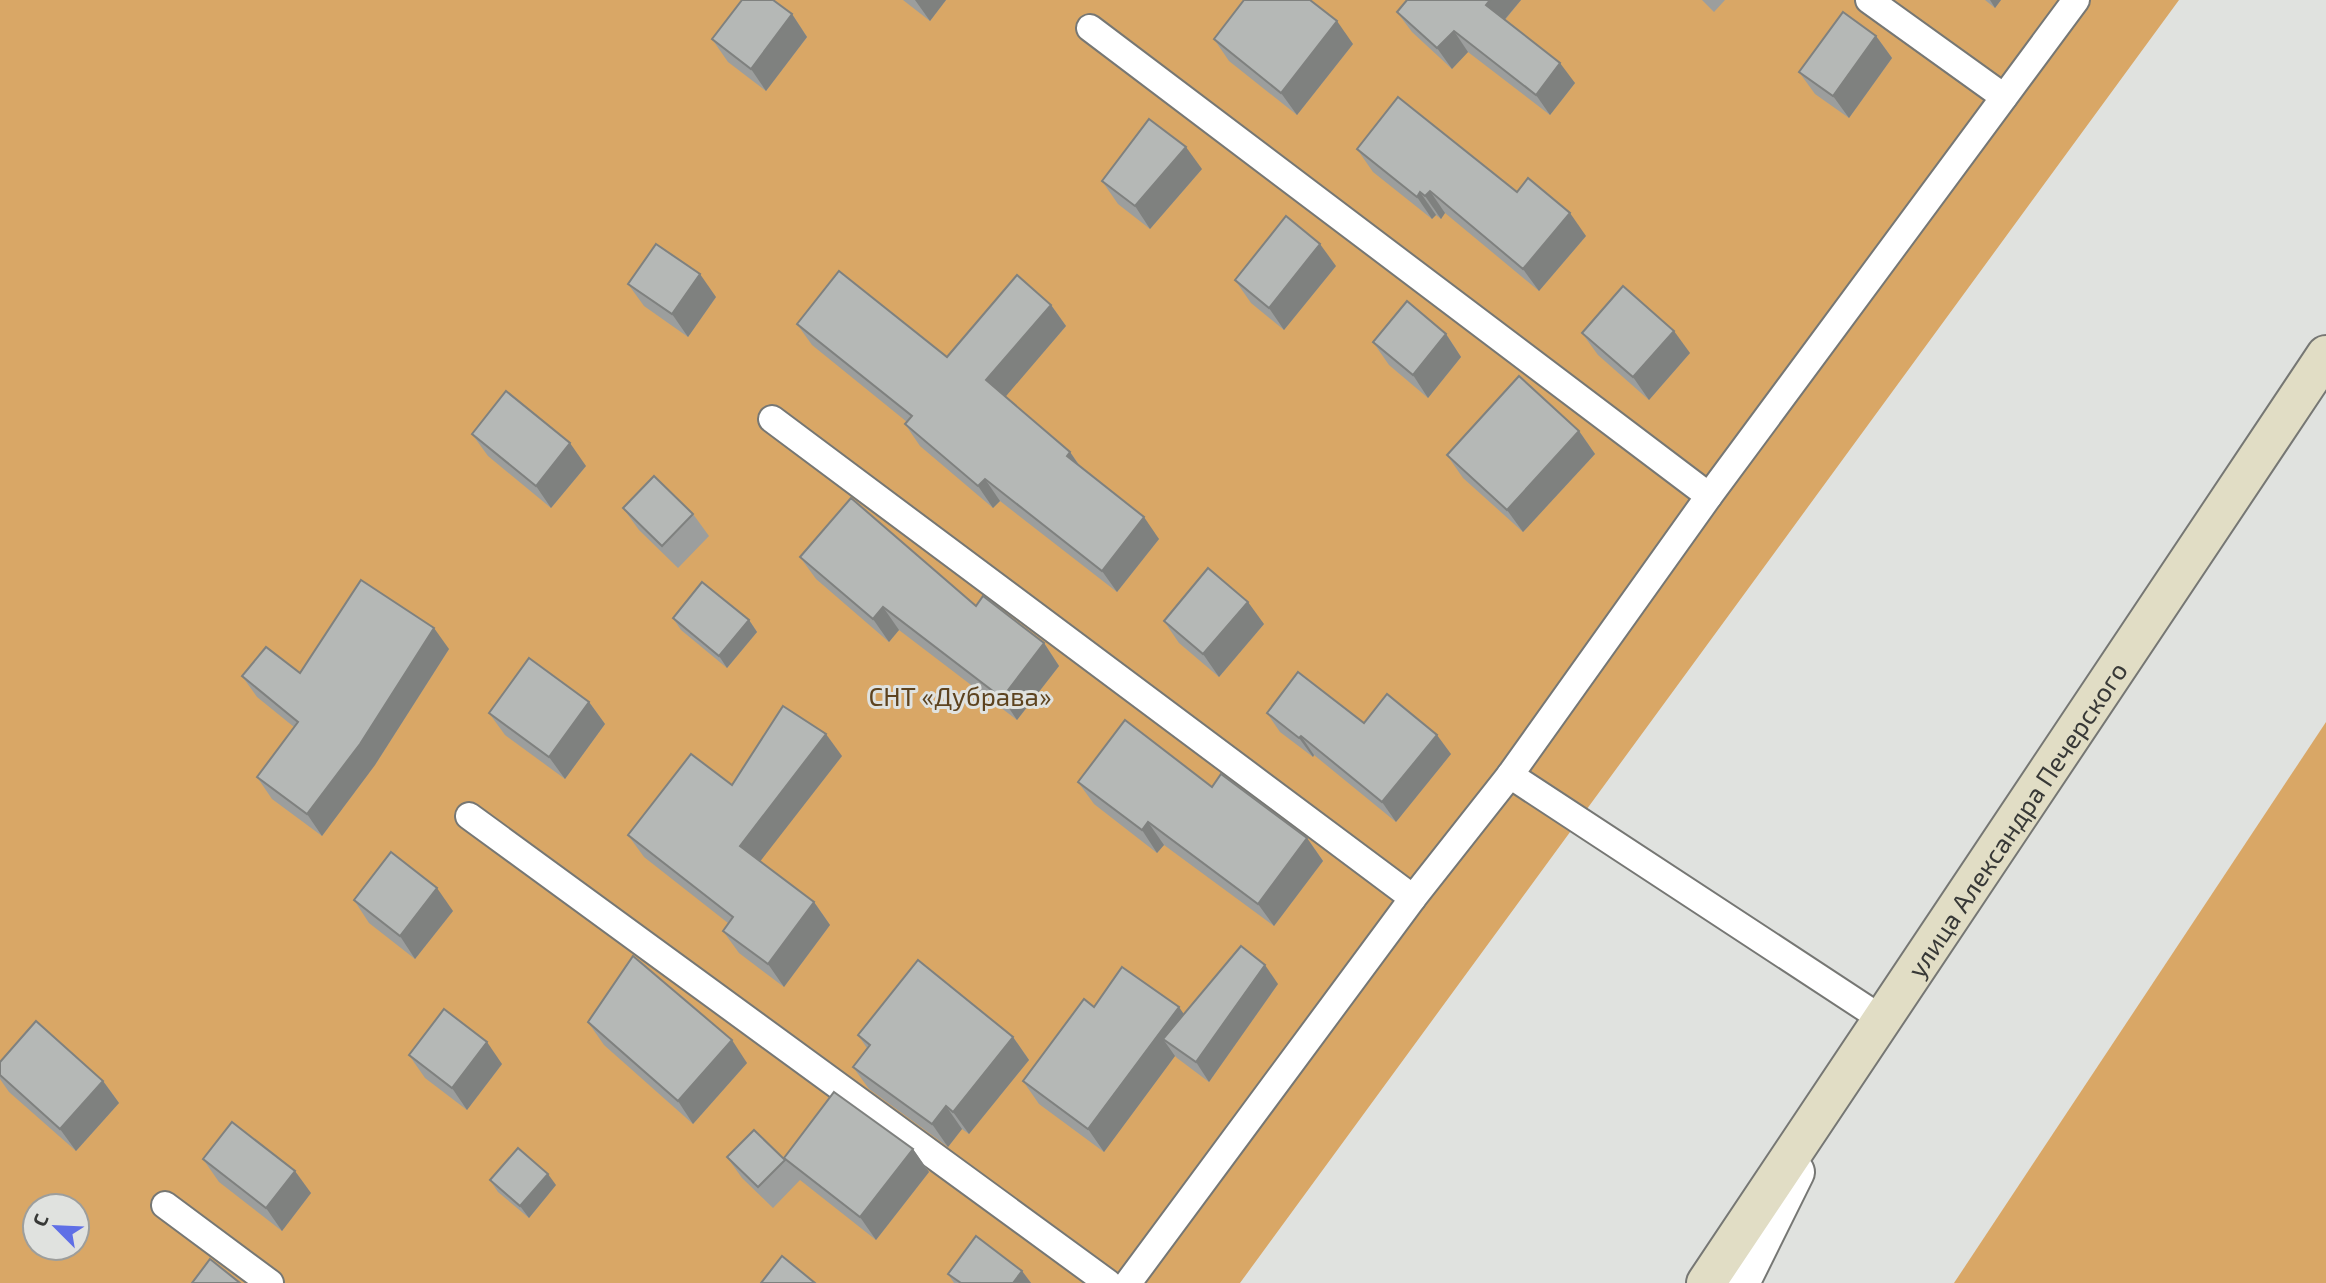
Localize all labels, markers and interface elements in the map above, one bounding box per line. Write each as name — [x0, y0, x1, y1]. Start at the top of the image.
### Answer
street label: улица Александра Печерского — [1900, 655, 2132, 983]
park label: СНТ «Дубрава» — [868, 680, 1052, 712]
north arrow — [21, 1192, 91, 1262]
text: С — [27, 1210, 53, 1230]

